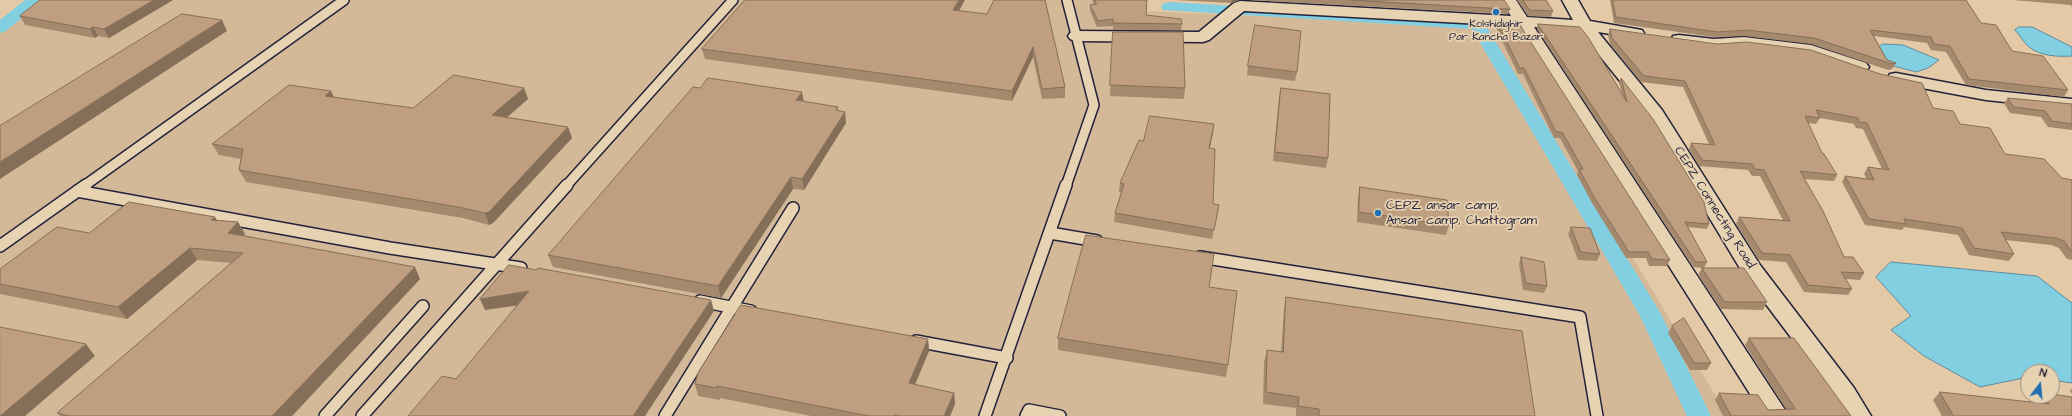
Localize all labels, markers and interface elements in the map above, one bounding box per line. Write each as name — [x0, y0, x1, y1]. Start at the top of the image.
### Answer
marker: Kolshidighir Par Kancha Bazar — [1491, 7, 1501, 17]
place label: Kolshidighir Par Kancha Bazar — [1449, 18, 1543, 44]
street label: CEPZ Connecting Road — [1670, 144, 1758, 272]
place label: CEPZ ansar camp, Ansar camp, Chattogram — [1386, 198, 1537, 229]
marker: CEPZ ansar camp, Ansar camp, Chattogram — [1373, 208, 1383, 218]
north arrow — [2020, 364, 2060, 404]
text: N — [2038, 365, 2049, 381]

